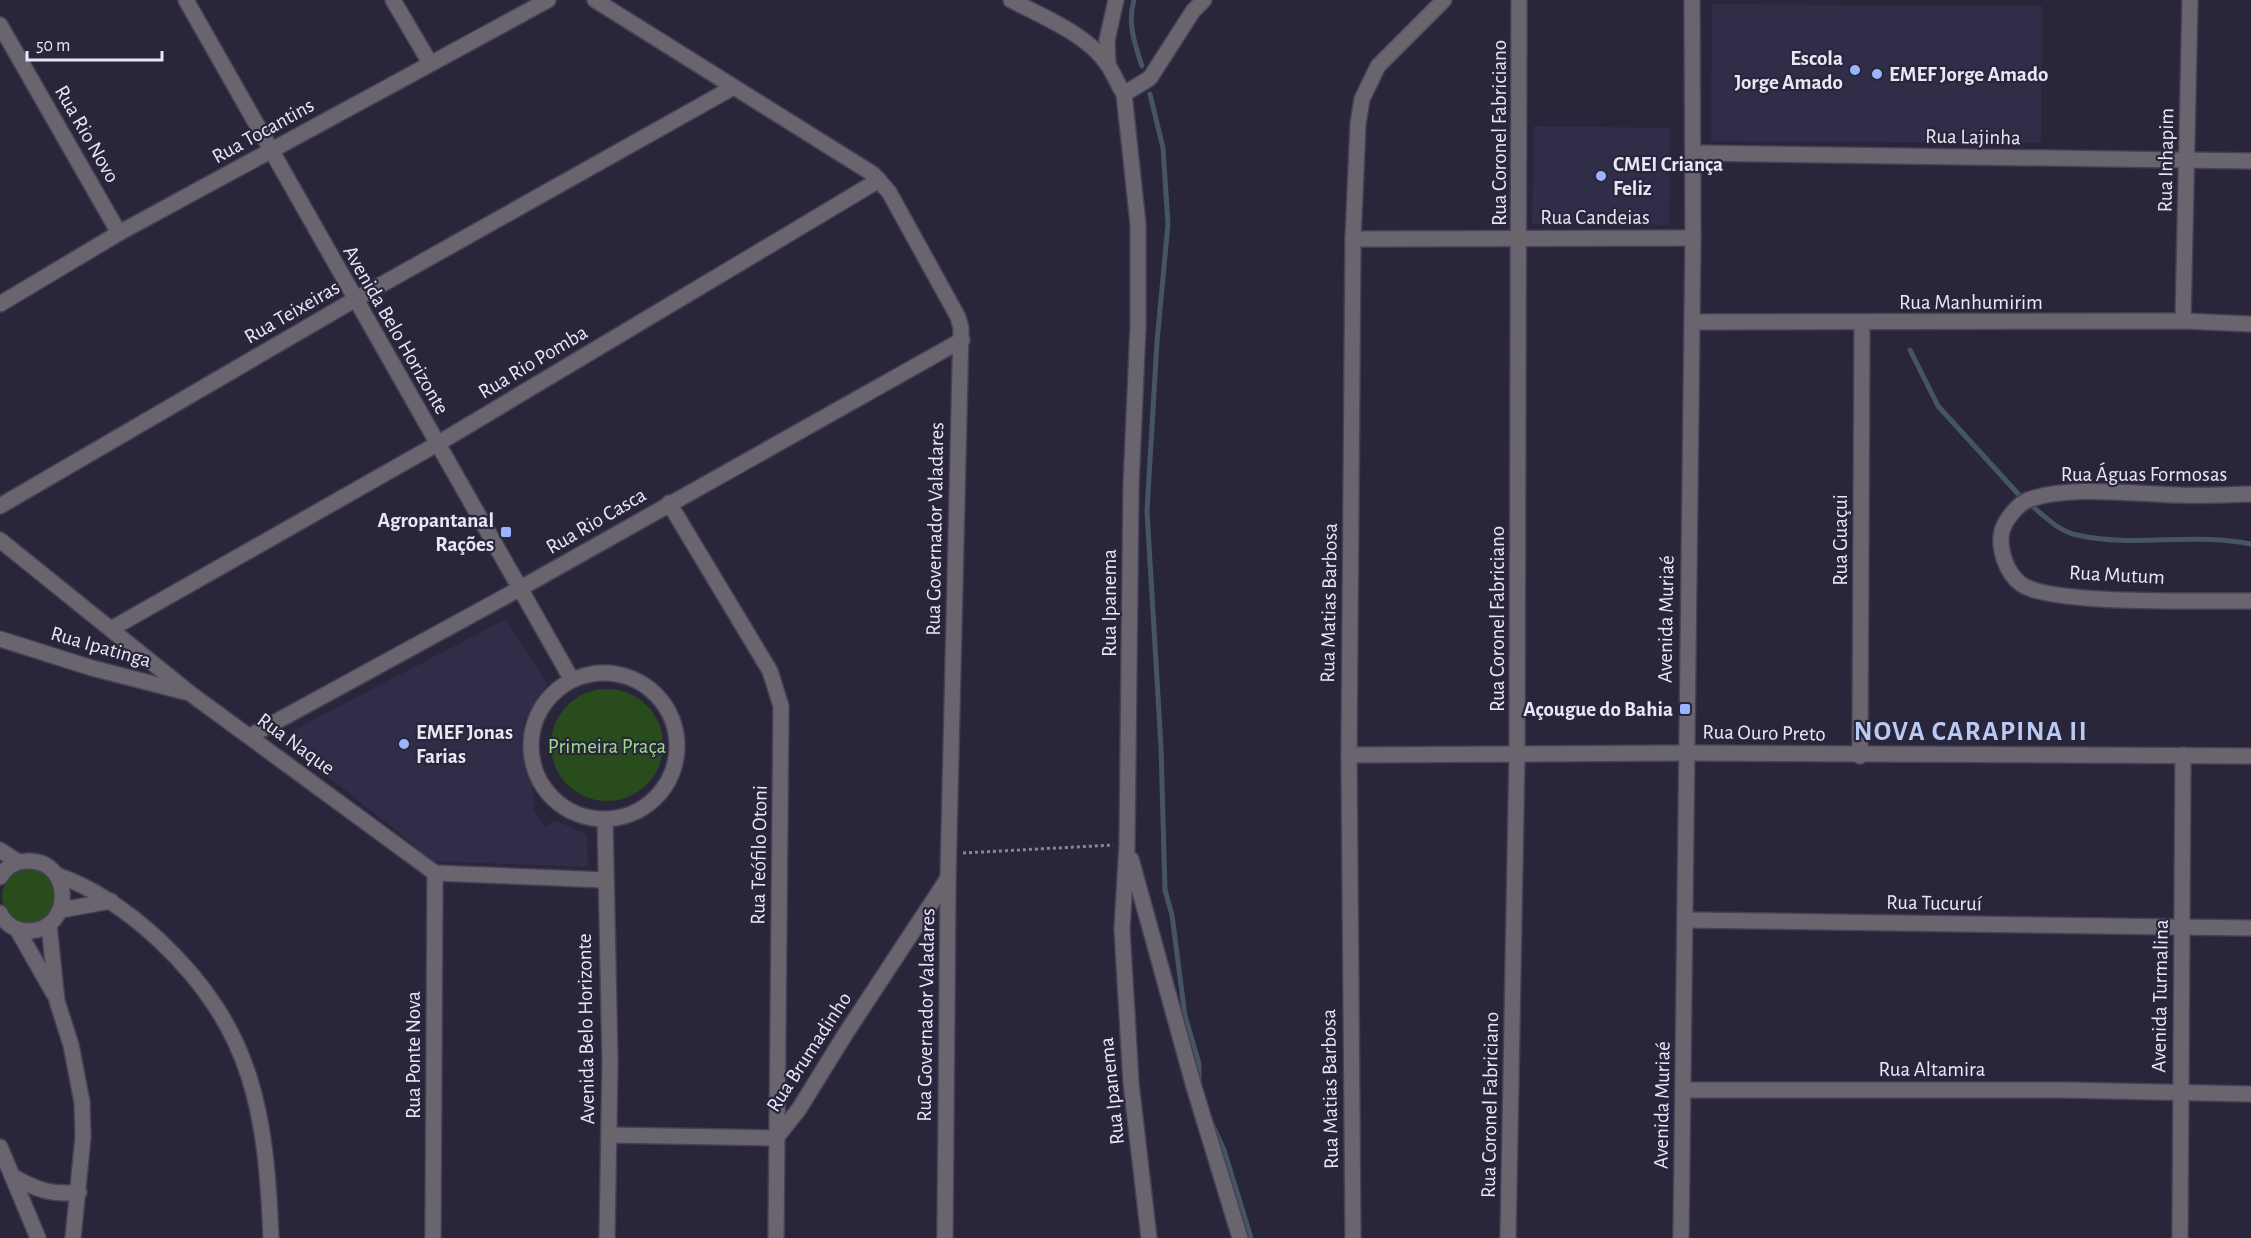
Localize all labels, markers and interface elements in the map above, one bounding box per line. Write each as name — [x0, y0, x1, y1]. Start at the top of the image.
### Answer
scale bar — [27, 24, 162, 62]
text: 50 m — [36, 37, 70, 55]
street label: Rua Coronel Fabriciano — [1489, 40, 1510, 226]
place label: Escola Jorge Amado — [1734, 48, 1843, 93]
marker: Escola Jorge Amado — [1848, 63, 1862, 77]
place label: EMEF Jorge Amado — [1889, 64, 2048, 85]
marker: EMEF Jorge Amado — [1870, 67, 1884, 81]
street label: Rua Rio Novo — [51, 82, 123, 186]
street label: Rua Tocantins — [209, 94, 317, 168]
street label: Rua Inhapim — [2155, 108, 2177, 212]
street label: Rua Lajinha — [1925, 126, 2021, 148]
place label: CMEI Criança Feliz — [1613, 154, 1723, 199]
marker: CMEI Criança Feliz — [1594, 169, 1608, 183]
street label: Rua Candeias — [1540, 207, 1650, 228]
street label: Avenida Belo Horizonte — [339, 242, 453, 418]
street label: Rua Teixeiras — [241, 276, 343, 348]
street label: Rua Manhumirim — [1899, 292, 2043, 313]
street label: Rua Rio Pomba — [475, 321, 591, 403]
street label: Rua Governador Valadares — [923, 422, 947, 636]
street label: Rua Águas Formosas — [2061, 462, 2227, 485]
street label: Rua Rio Casca — [542, 484, 650, 558]
street label: Rua Guaçui — [1830, 494, 1851, 586]
place label: Agropantanal Rações — [377, 510, 494, 555]
street label: Rua Matias Barbosa — [1317, 523, 1341, 683]
marker: Agropantanal Rações — [499, 525, 513, 539]
street label: Rua Coronel Fabriciano — [1487, 526, 1508, 712]
street label: Rua Ipanema — [1099, 549, 1120, 657]
street label: Avenida Muriaé — [1654, 555, 1678, 683]
street label: Rua Mutum — [2069, 562, 2165, 588]
street label: Rua Ipatinga — [48, 623, 154, 671]
place label: Açougue do Bahia — [1523, 699, 1673, 720]
marker: Açougue do Bahia — [1678, 702, 1692, 716]
street label: Rua Naque — [254, 709, 338, 779]
district label: NOVA CARAPINA II — [1854, 718, 2088, 745]
street label: Rua Ouro Preto — [1702, 721, 1826, 745]
place label: EMEF Jonas Farias — [416, 722, 513, 767]
park label: Primeira Praça — [548, 736, 666, 757]
marker: EMEF Jonas Farias — [397, 737, 411, 751]
street label: Rua Teófilo Otoni — [747, 785, 771, 925]
street label: Rua Tucuruí — [1886, 892, 1983, 914]
street label: Rua Governador Valadares — [914, 908, 938, 1122]
street label: Avenida Turmalina — [2148, 919, 2172, 1073]
street label: Avenida Belo Horizonte — [574, 933, 598, 1125]
street label: Rua Brumadinho — [763, 988, 855, 1116]
street label: Rua Ponte Nova — [403, 991, 424, 1119]
street label: Rua Matias Barbosa — [1318, 1009, 1342, 1169]
street label: Rua Coronel Fabriciano — [1478, 1012, 1502, 1198]
street label: Rua Ipanema — [1096, 1036, 1128, 1146]
street label: Avenida Muriaé — [1650, 1041, 1674, 1169]
street label: Rua Altamira — [1879, 1059, 1986, 1080]

